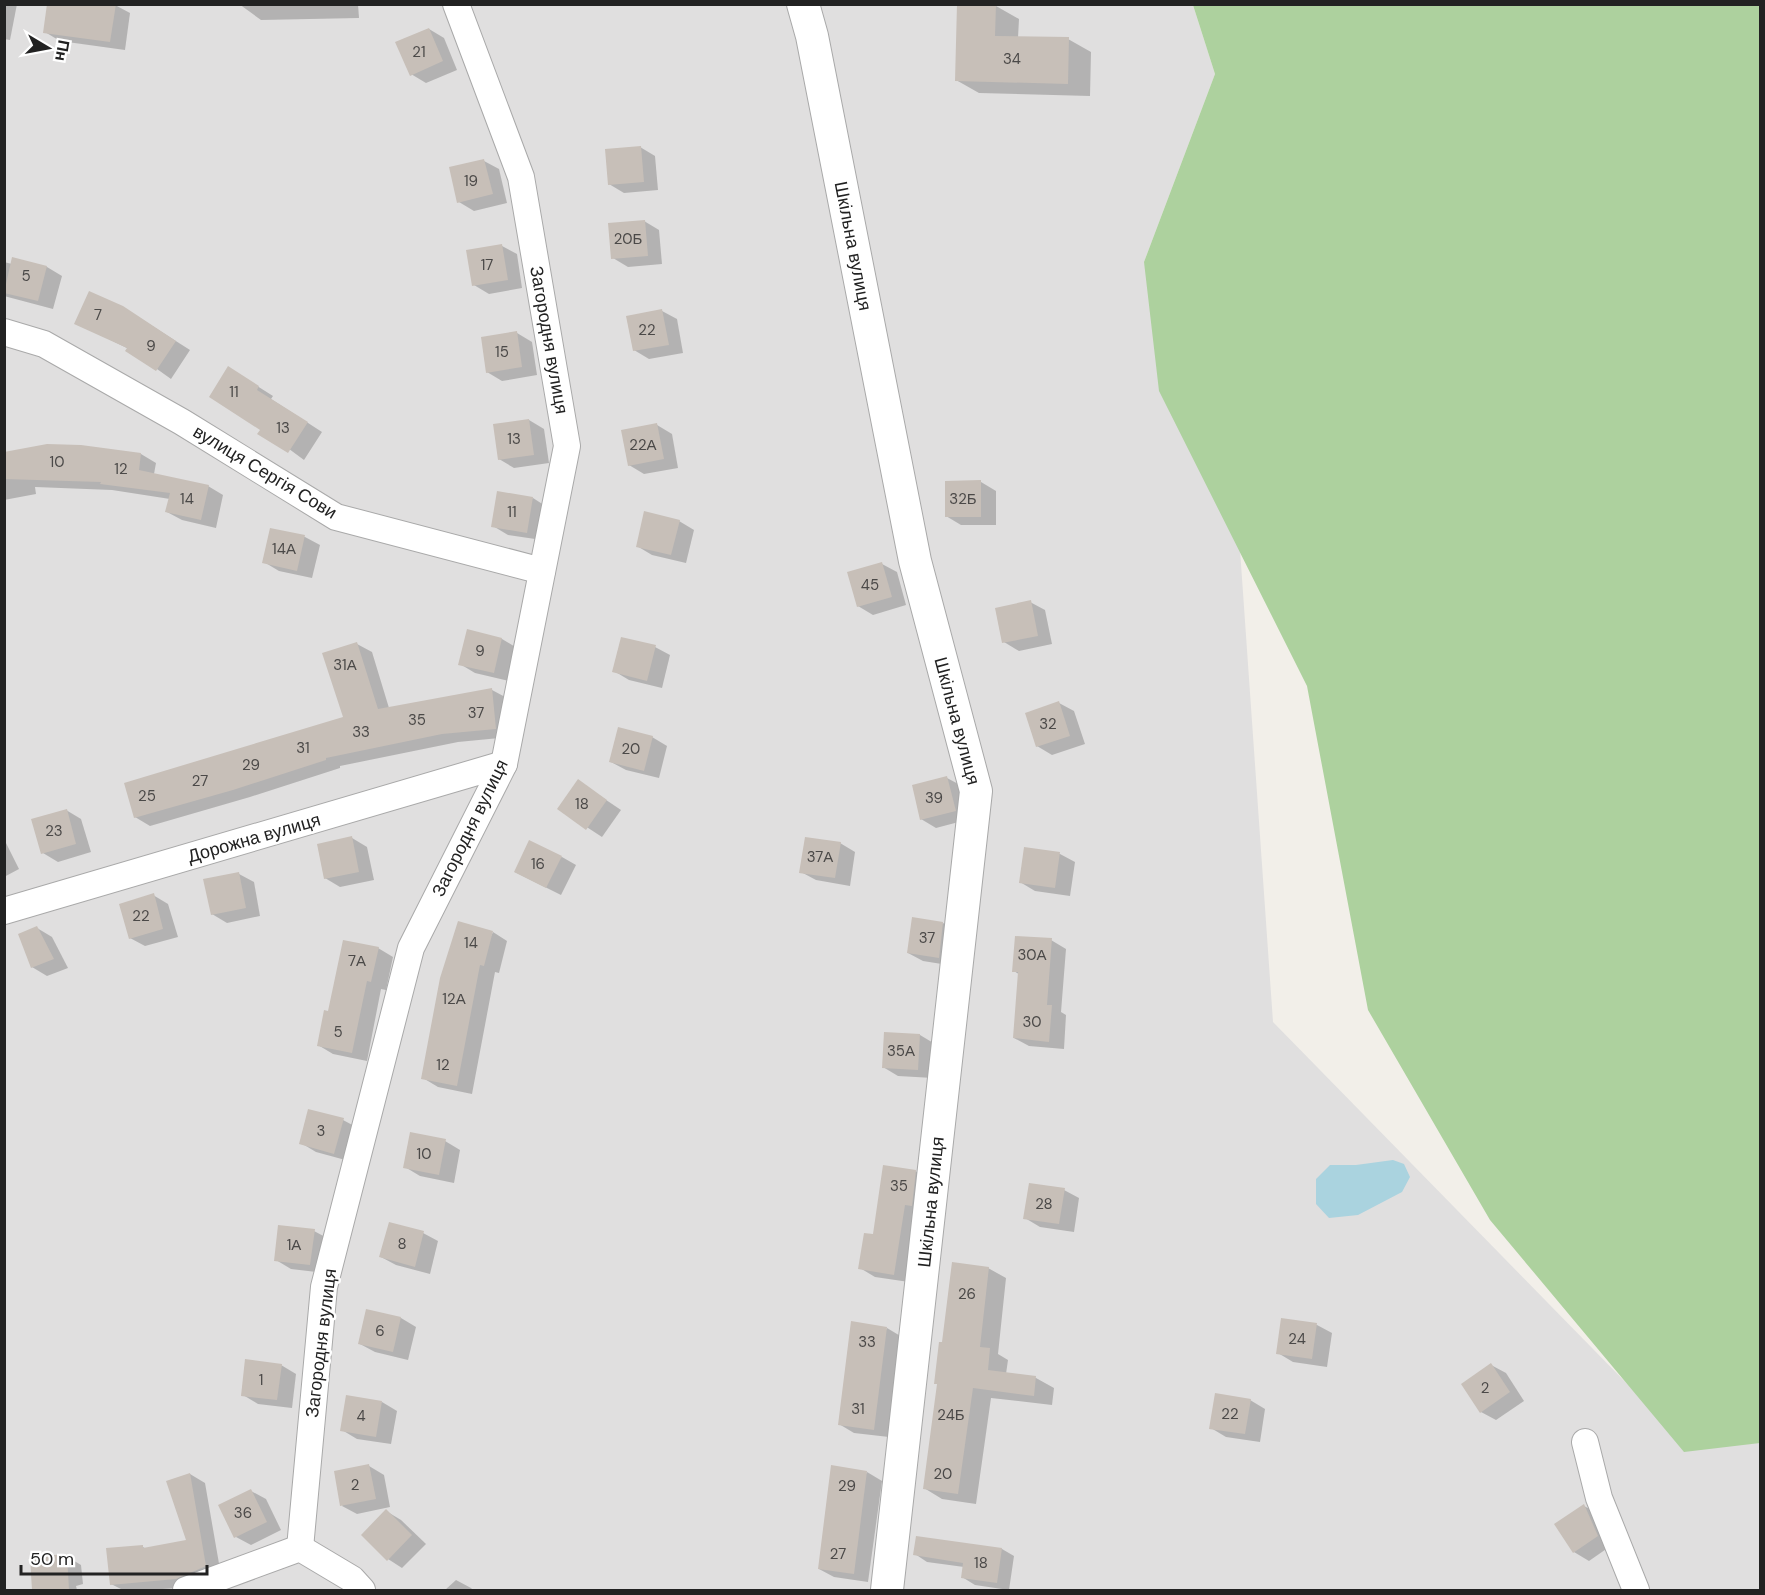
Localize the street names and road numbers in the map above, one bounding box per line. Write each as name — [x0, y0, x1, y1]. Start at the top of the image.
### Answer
street label: Шкільна вулиця — [829, 179, 877, 313]
street label: Загородня вулиця — [524, 264, 574, 416]
street label: вулиця Сергія Сови — [189, 420, 341, 524]
street label: Шкільна вулиця — [928, 654, 986, 788]
street label: Загородня вулиця — [426, 755, 514, 901]
street label: Дорожна вулиця — [185, 808, 323, 868]
street label: Шкільна вулиця — [912, 1135, 950, 1269]
street label: Загородня вулиця — [300, 1267, 342, 1419]

